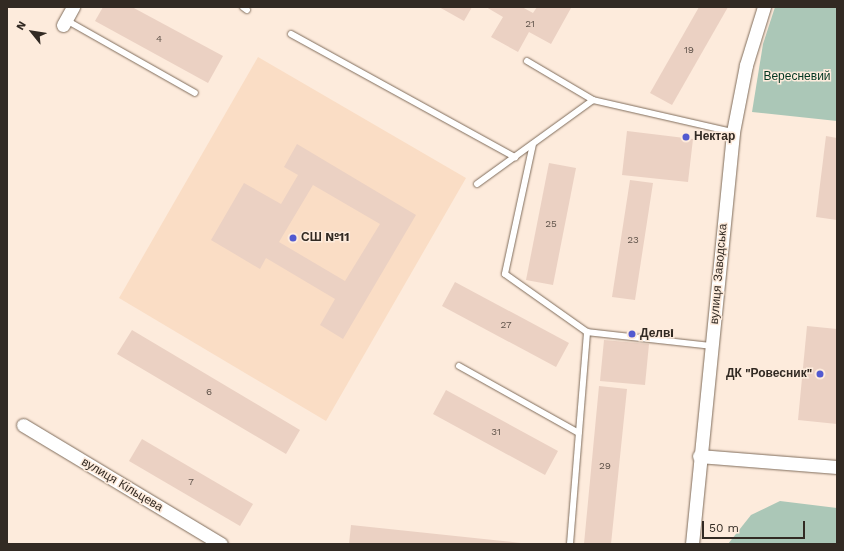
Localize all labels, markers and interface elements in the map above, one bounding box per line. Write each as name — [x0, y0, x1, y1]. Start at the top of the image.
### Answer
north arrow — [12, 12, 52, 52]
house number: 21 — [525, 18, 535, 30]
text: N — [14, 19, 29, 33]
house number: 4 — [156, 33, 162, 45]
house number: 19 — [684, 44, 694, 56]
park label: Вересневий — [763, 70, 831, 84]
place label: Нектар — [694, 130, 735, 144]
marker: Нектар — [681, 132, 691, 142]
house number: 25 — [545, 218, 557, 230]
street label: вулиця Заводська — [707, 223, 731, 325]
place label: СШ №11 — [301, 231, 349, 245]
marker: СШ №11 — [288, 233, 298, 243]
house number: 23 — [627, 234, 639, 246]
house number: 27 — [500, 319, 512, 331]
place label: Делвi — [640, 327, 674, 341]
marker: Делвi — [627, 329, 637, 339]
place label: ДК "Ровесник" — [726, 367, 812, 381]
marker: ДК "Ровесник" — [815, 369, 825, 379]
house number: 6 — [206, 386, 212, 398]
house number: 31 — [491, 426, 501, 438]
street label: вулиця Кільцева — [79, 455, 165, 515]
house number: 29 — [599, 460, 611, 472]
house number: 7 — [188, 476, 194, 488]
scale bar — [704, 513, 807, 539]
text: 50 m — [709, 521, 739, 535]

